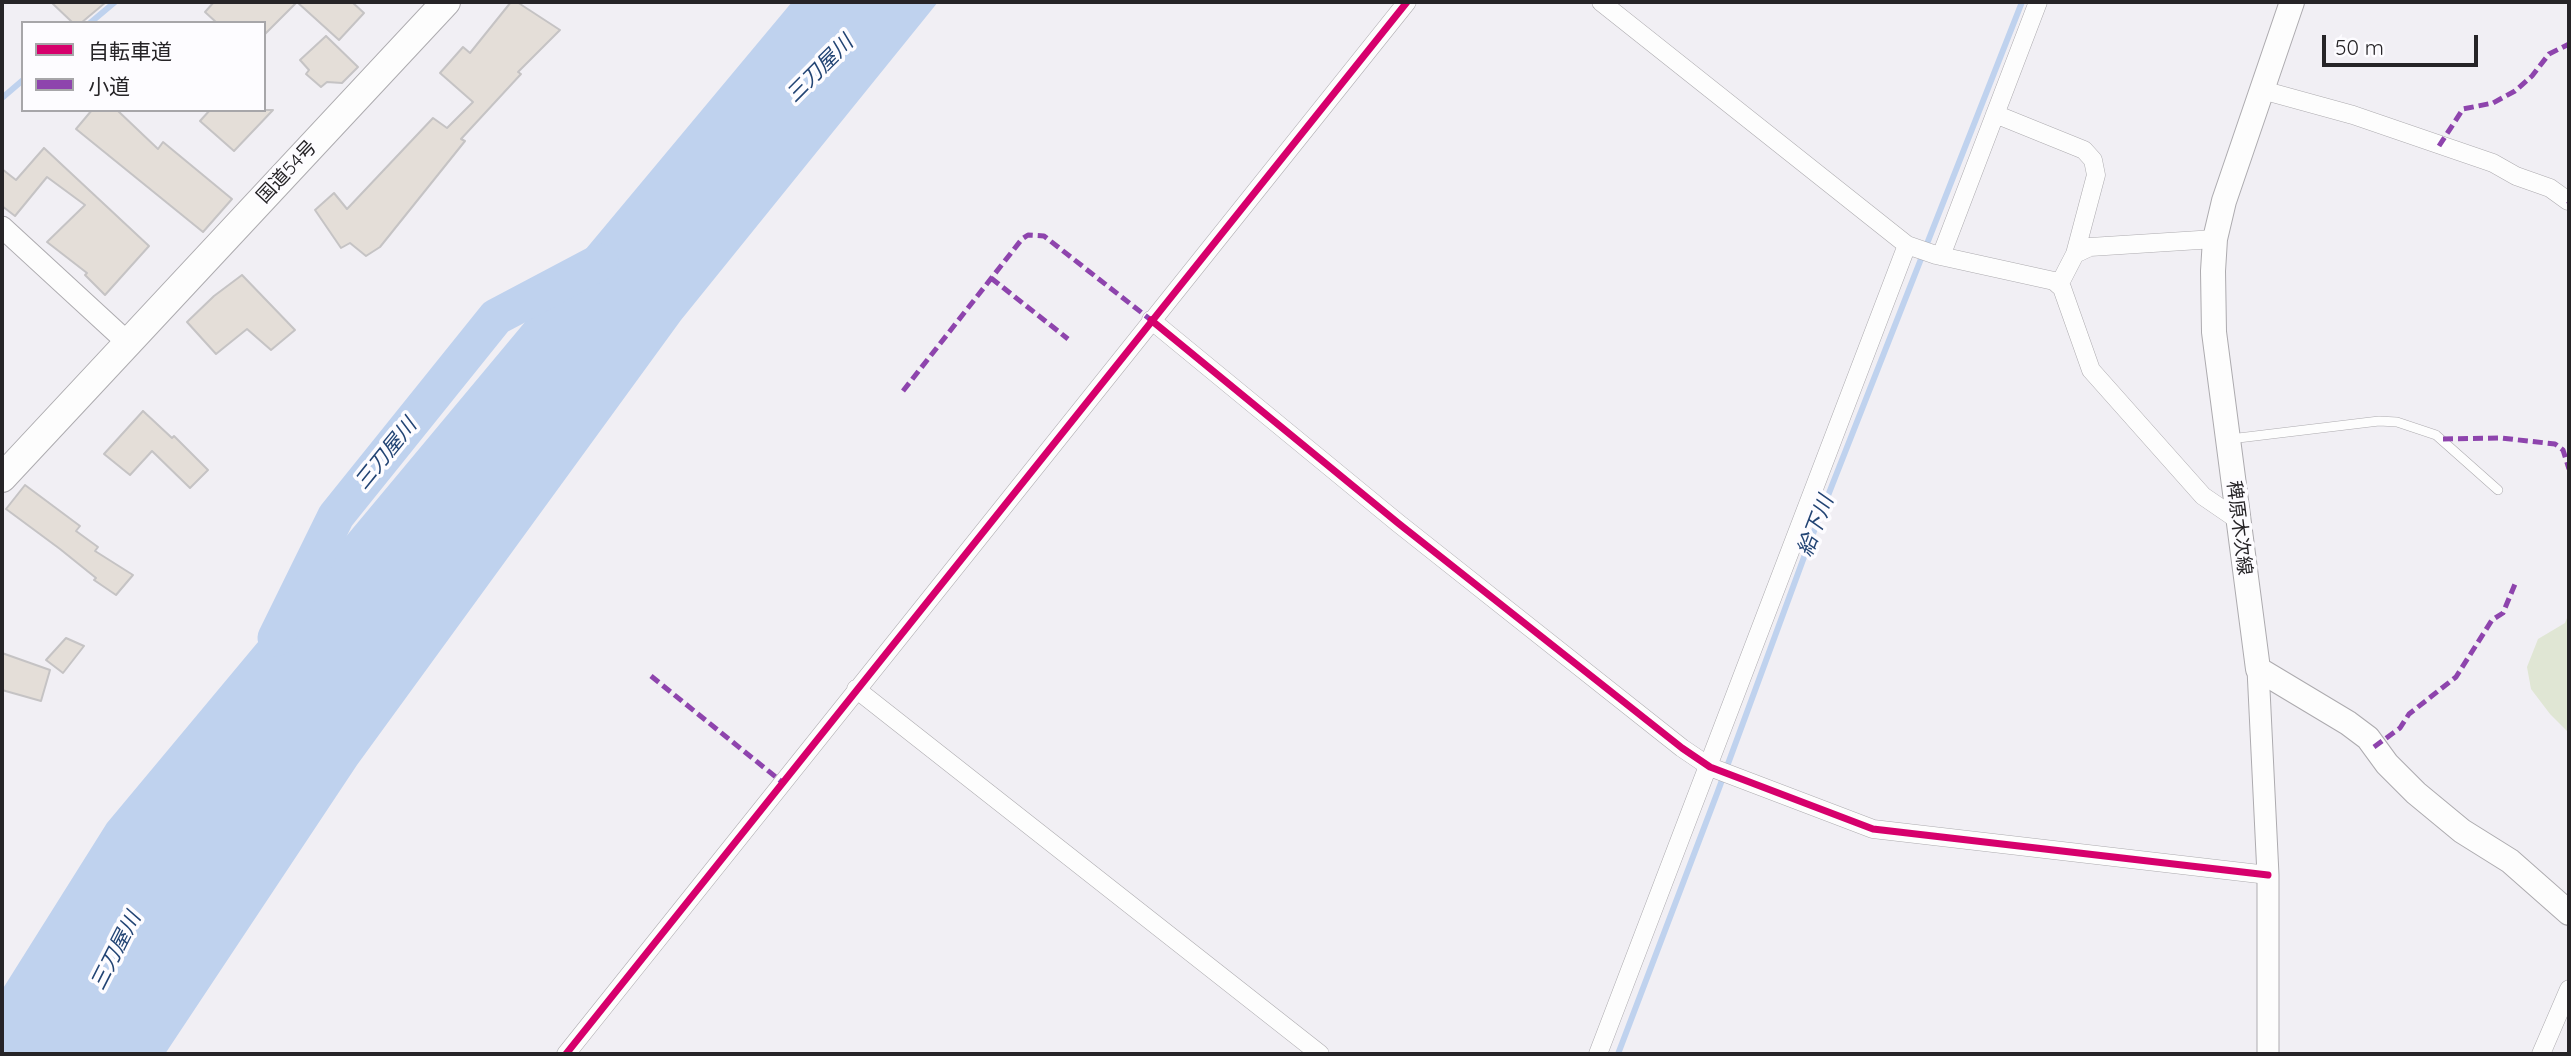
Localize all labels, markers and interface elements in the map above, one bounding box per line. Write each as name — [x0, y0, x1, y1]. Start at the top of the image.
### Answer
legend — [21, 21, 266, 112]
scale bar — [2326, 21, 2482, 65]
water label: 三刀屋川 — [781, 30, 859, 108]
text: 50 m — [2335, 34, 2384, 60]
text: 自転車道 — [88, 38, 172, 64]
text: 小道 — [88, 73, 130, 99]
street label: 国道54号 — [252, 136, 322, 208]
water label: 三刀屋川 — [350, 413, 422, 495]
street label: 稗原木次線 — [2222, 479, 2256, 577]
water label: 給下川 — [1793, 492, 1839, 560]
water label: 三刀屋川 — [86, 908, 146, 994]

